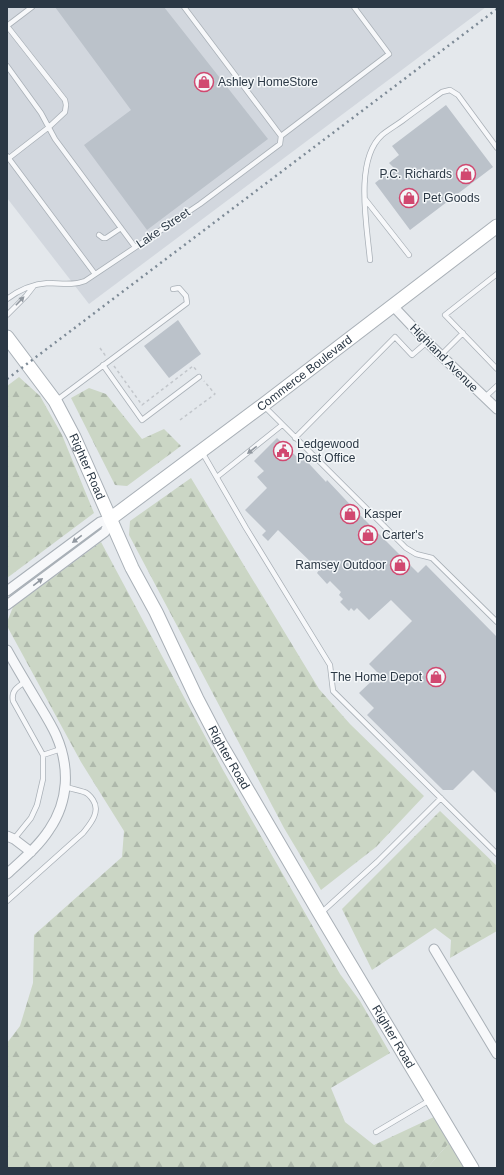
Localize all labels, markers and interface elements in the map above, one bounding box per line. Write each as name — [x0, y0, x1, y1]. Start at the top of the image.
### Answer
shop icon: Ashley HomeStore — [193, 71, 215, 93]
place label: Ashley HomeStore — [218, 75, 318, 89]
shop icon: P.C. Richards — [455, 163, 477, 185]
place label: P.C. Richards — [380, 167, 452, 181]
shop icon: Pet Goods — [398, 187, 420, 209]
place label: Pet Goods — [423, 191, 480, 205]
street label: Lake Street — [134, 205, 193, 251]
one-way arrow — [15, 296, 25, 306]
street label: Highland Avenue — [407, 321, 481, 395]
street label: Commerce Boulevard — [254, 332, 355, 414]
street label: Righter Road — [66, 431, 108, 502]
place label: Ledgewood Post Office — [297, 437, 359, 465]
public building icon: Ledgewood Post Office — [272, 440, 294, 462]
one-way arrow — [246, 445, 257, 454]
shop icon: Kasper — [339, 503, 361, 525]
place label: Kasper — [364, 507, 402, 521]
shop icon: Carter's — [357, 524, 379, 546]
place label: Carter's — [382, 528, 424, 542]
one-way arrow — [72, 535, 82, 543]
shop icon: Ramsey Outdoor — [389, 554, 411, 576]
place label: Ramsey Outdoor — [295, 558, 386, 572]
one-way arrow — [33, 578, 44, 586]
shop icon: The Home Depot — [425, 666, 447, 688]
place label: The Home Depot — [331, 670, 423, 684]
street label: Righter Road — [205, 724, 253, 792]
street label: Righter Road — [369, 1003, 418, 1071]

